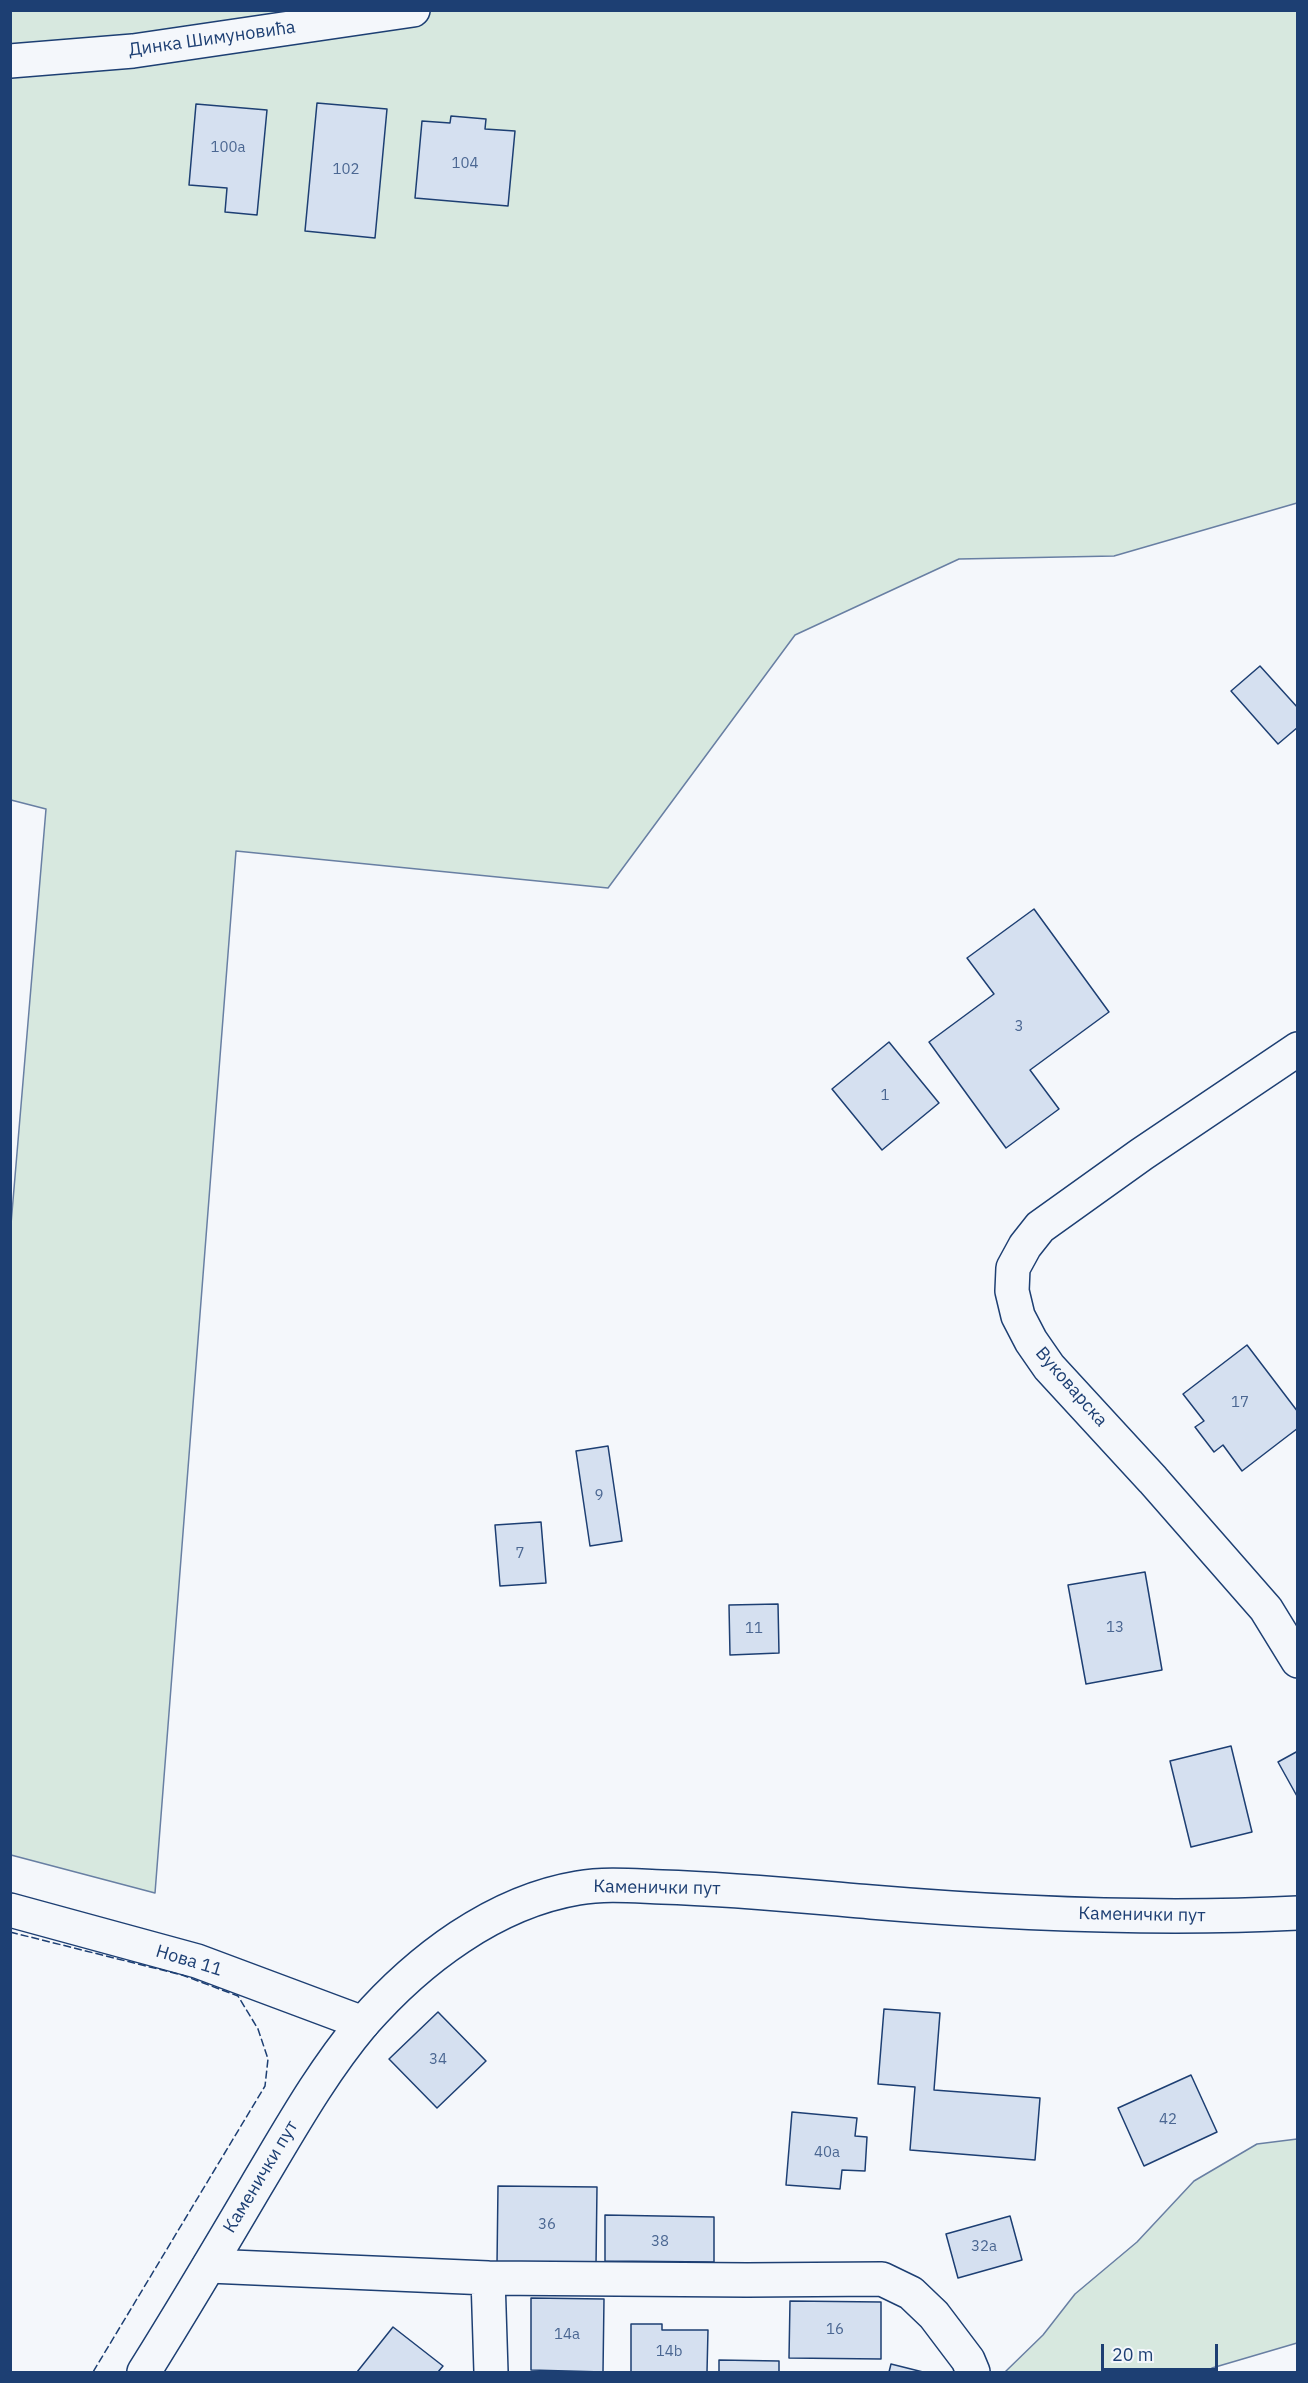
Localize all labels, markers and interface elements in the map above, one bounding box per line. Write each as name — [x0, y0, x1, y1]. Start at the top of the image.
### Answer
street label: Динка Шимуновића — [127, 17, 297, 61]
house number: 100a — [210, 139, 246, 157]
house number: 104 — [452, 155, 478, 173]
house number: 102 — [333, 161, 359, 179]
house number: 3 — [1015, 1018, 1023, 1036]
house number: 1 — [881, 1087, 889, 1105]
street label: Вуковарска — [1030, 1343, 1112, 1431]
house number: 17 — [1231, 1394, 1249, 1412]
house number: 9 — [595, 1487, 603, 1505]
house number: 7 — [516, 1545, 524, 1563]
house number: 13 — [1106, 1619, 1124, 1637]
house number: 11 — [745, 1620, 763, 1638]
street label: Каменички пут — [593, 1876, 721, 1900]
street label: Каменички пут — [1078, 1903, 1206, 1927]
street label: Нова 11 — [153, 1941, 225, 1981]
house number: 34 — [429, 2051, 447, 2069]
house number: 42 — [1159, 2111, 1177, 2129]
street label: Каменички пут — [219, 2117, 303, 2237]
house number: 40a — [814, 2144, 840, 2162]
house number: 36 — [538, 2216, 556, 2234]
house number: 38 — [651, 2233, 669, 2251]
house number: 32a — [971, 2238, 997, 2256]
house number: 16 — [826, 2321, 844, 2339]
house number: 14a — [554, 2326, 580, 2344]
scale bar — [1104, 2332, 1221, 2370]
house number: 14b — [656, 2343, 682, 2361]
text: 20 m — [1112, 2343, 1154, 2366]

